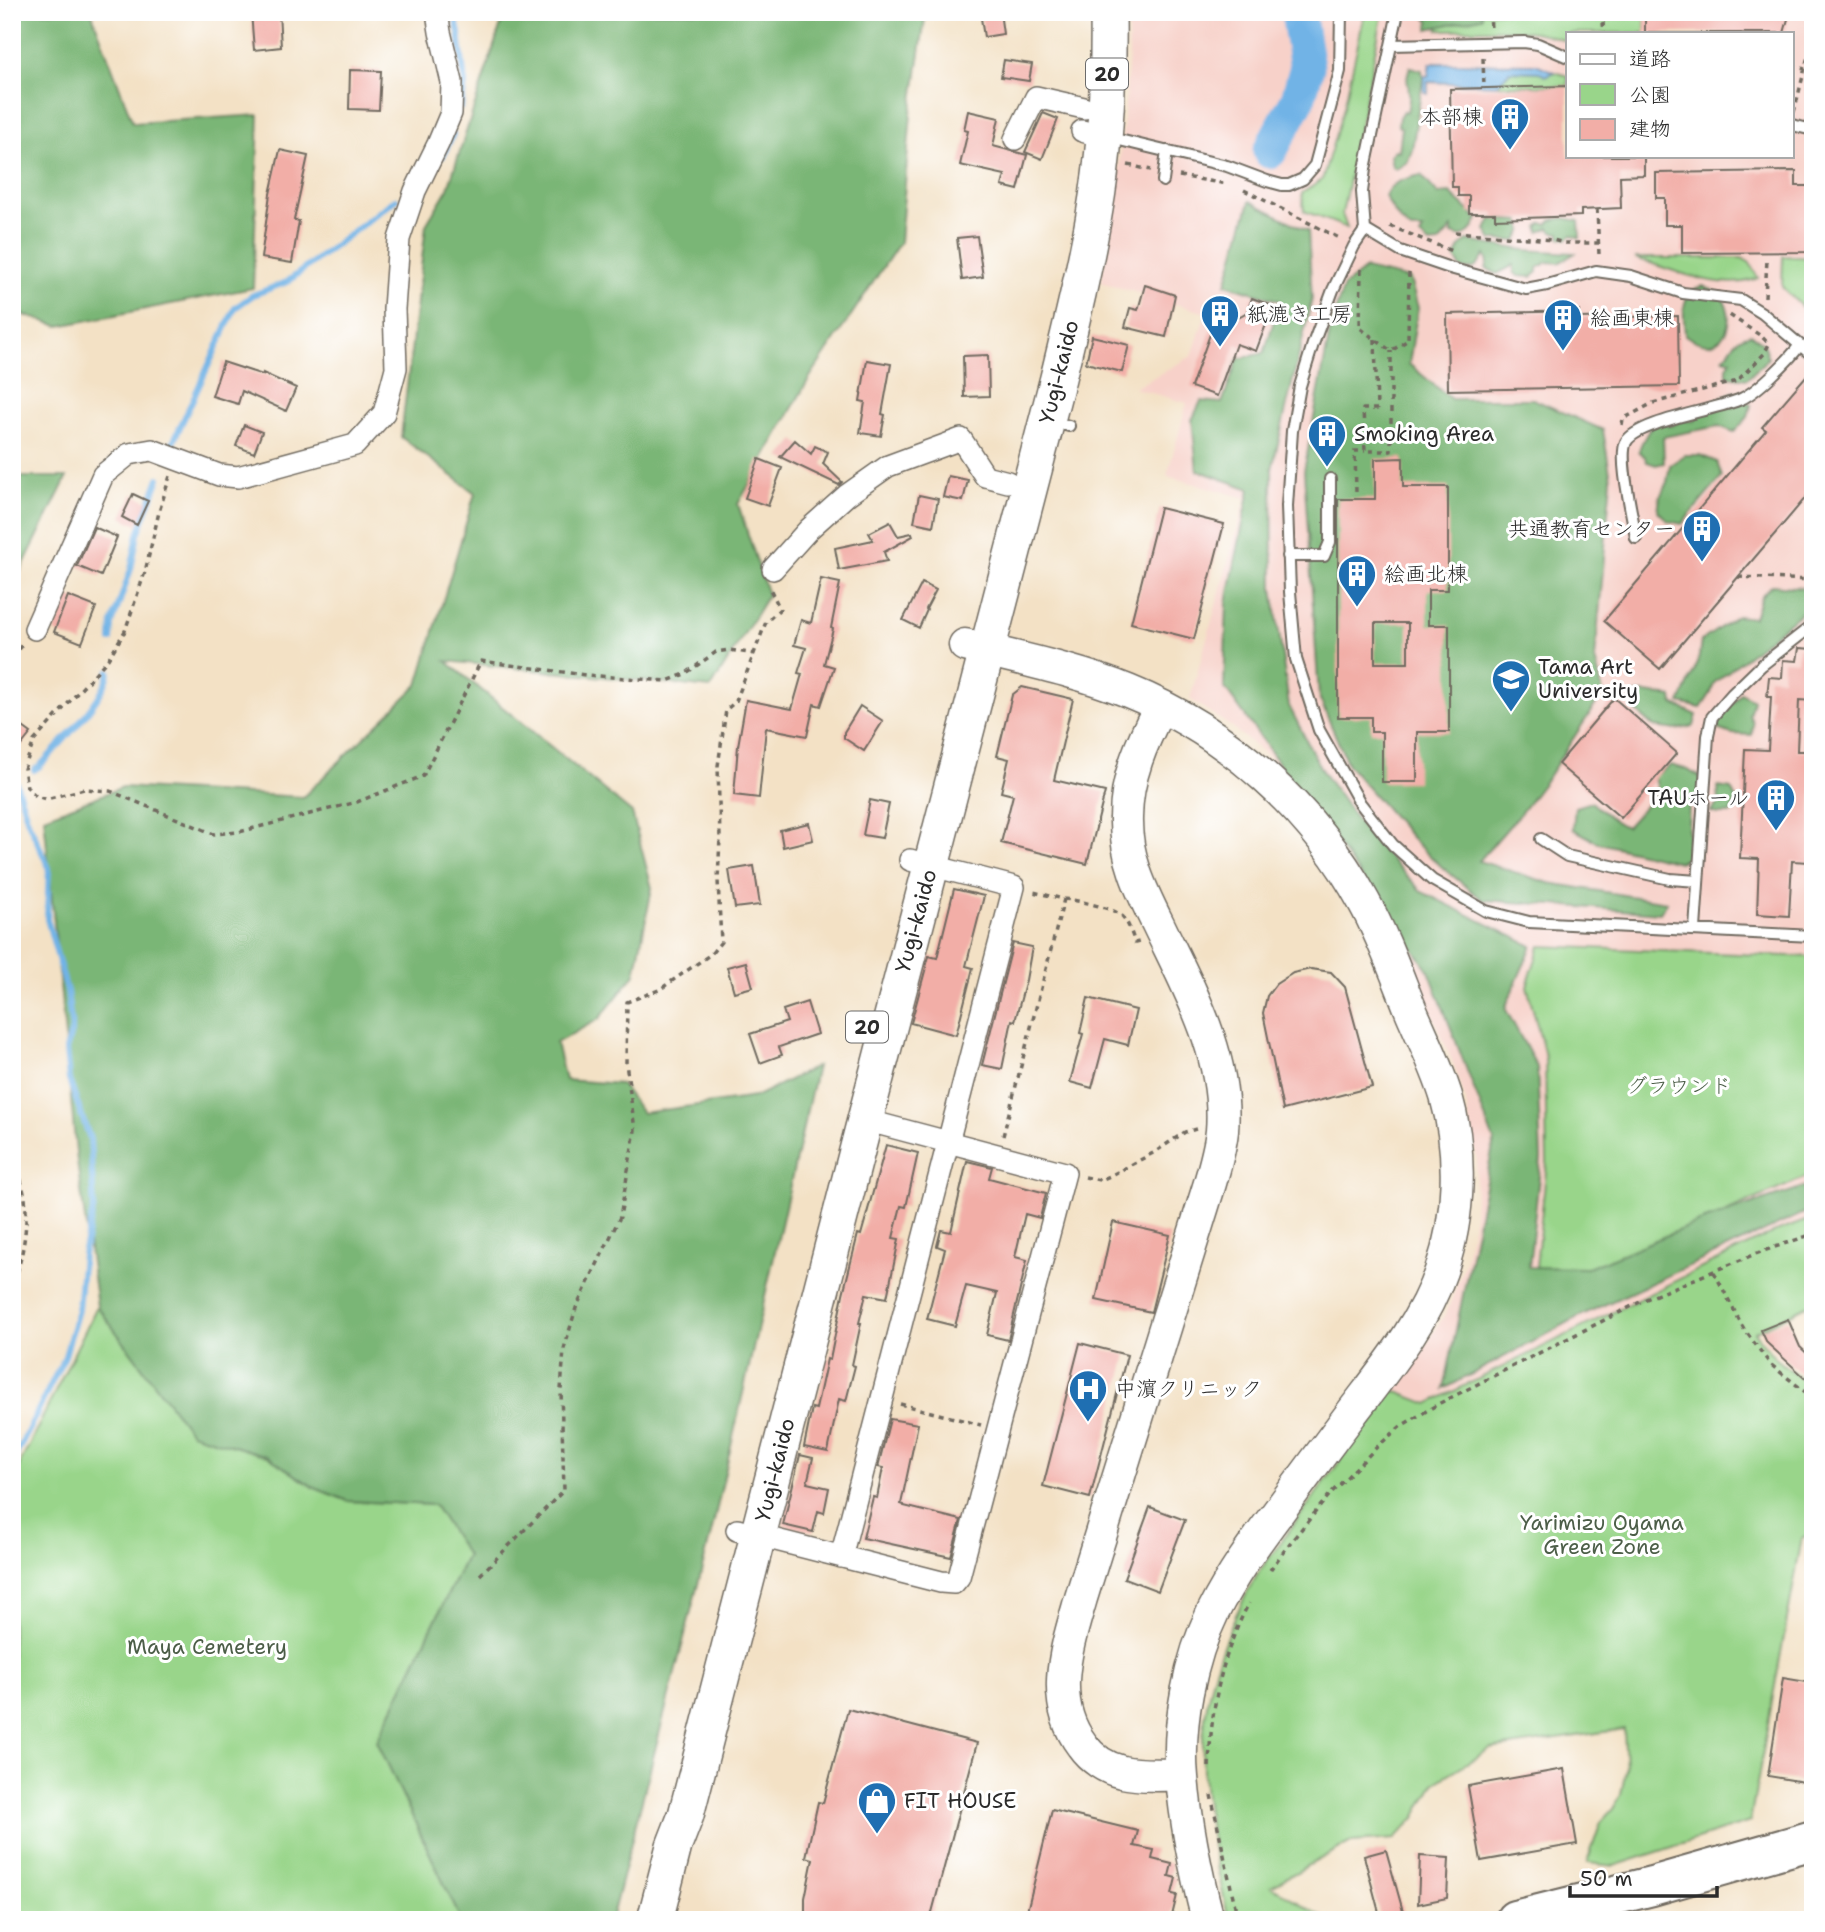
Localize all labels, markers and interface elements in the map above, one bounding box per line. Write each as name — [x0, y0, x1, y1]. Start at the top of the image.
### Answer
legend — [1566, 32, 1794, 158]
text: 道路 — [1629, 45, 1671, 73]
road number: 20 — [1086, 58, 1128, 90]
text: 公園 — [1629, 81, 1671, 109]
building icon: 本部棟 — [1489, 96, 1531, 151]
place label: 本部棟 — [1420, 103, 1483, 131]
text: 建物 — [1629, 115, 1671, 143]
building icon: 紙漉き工房 — [1199, 293, 1241, 348]
building icon: 絵画東棟 — [1542, 297, 1584, 352]
place label: 紙漉き工房 — [1247, 300, 1352, 328]
place label: 絵画東棟 — [1590, 304, 1674, 332]
street label: Yugi-kaido — [1033, 317, 1085, 427]
building icon: Smoking Area — [1306, 413, 1348, 468]
place label: Smoking Area — [1354, 420, 1494, 448]
building icon: 共通教育センター — [1681, 508, 1723, 563]
place label: 共通教育センター — [1508, 515, 1675, 543]
building icon: 絵画北棟 — [1336, 553, 1378, 608]
place label: 絵画北棟 — [1384, 560, 1468, 588]
place label: Tama Art University — [1538, 653, 1638, 705]
school or university icon: Tama Art University — [1490, 658, 1532, 713]
building icon: TAUホール — [1755, 777, 1797, 832]
place label: TAUホール — [1647, 784, 1749, 812]
street label: Yugi-kaido — [889, 866, 943, 976]
road number: 20 — [846, 1012, 888, 1042]
park label: グラウンド — [1627, 1072, 1732, 1100]
hospital icon: 中濵クリニック — [1067, 1368, 1109, 1423]
place label: 中濵クリニック — [1115, 1375, 1262, 1403]
street label: Yugi-kaido — [749, 1415, 801, 1525]
park label: Yarimizu Oyama Green Zone — [1520, 1509, 1684, 1561]
park label: Maya Cemetery — [127, 1633, 287, 1661]
shop icon: FIT HOUSE — [856, 1780, 898, 1835]
place label: FIT HOUSE — [904, 1787, 1016, 1815]
scale bar — [1570, 1855, 1716, 1899]
text: 50 m — [1580, 1865, 1633, 1893]

